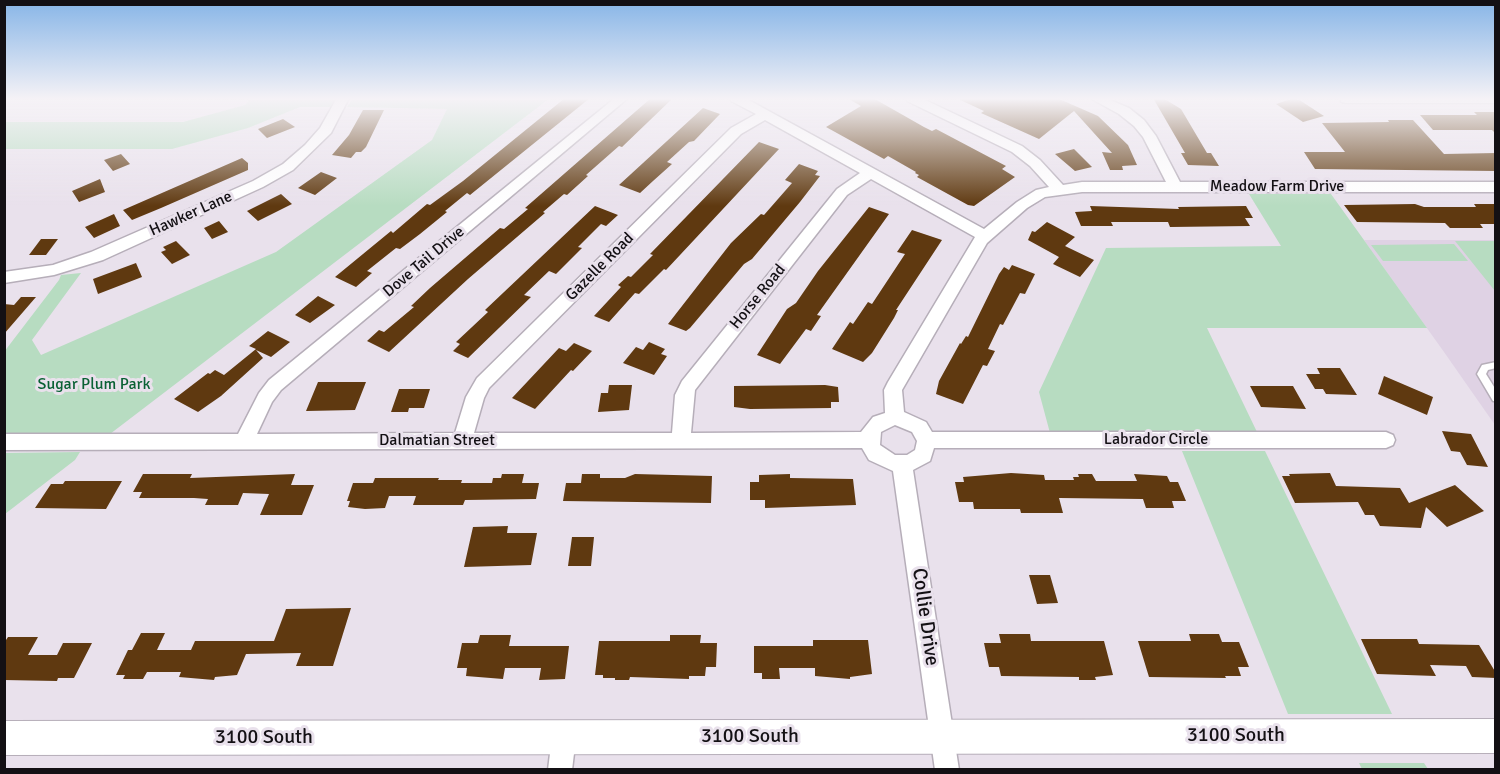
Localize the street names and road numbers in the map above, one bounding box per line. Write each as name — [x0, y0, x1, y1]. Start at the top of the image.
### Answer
street label: Meadow Farm Drive — [1210, 177, 1344, 197]
street label: Hawker Lane — [147, 187, 235, 241]
street label: Dove Tail Drive — [379, 222, 469, 302]
street label: Gazelle Road — [562, 229, 638, 305]
street label: Horse Road — [726, 261, 790, 333]
street label: Labrador Circle — [1104, 430, 1208, 450]
street label: Dalmatian Street — [379, 431, 495, 451]
street label: Collie Drive — [906, 567, 944, 667]
street label: 3100 South — [1187, 724, 1285, 748]
street label: 3100 South — [701, 725, 799, 749]
street label: 3100 South — [215, 726, 313, 750]

